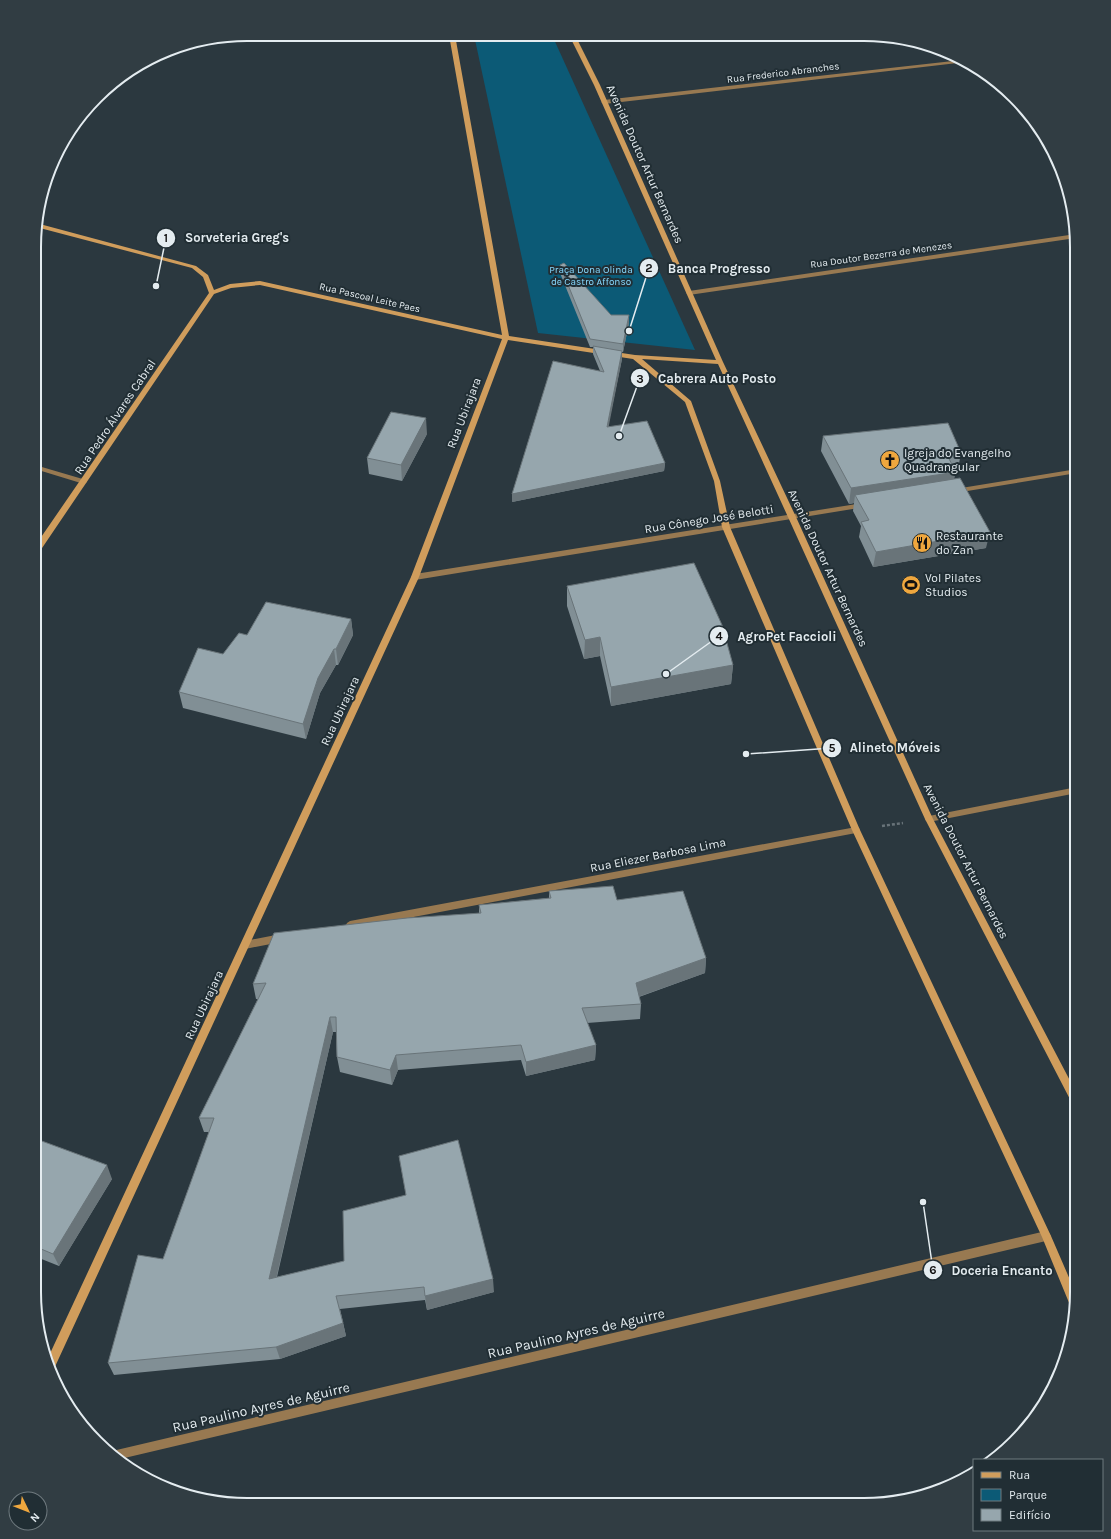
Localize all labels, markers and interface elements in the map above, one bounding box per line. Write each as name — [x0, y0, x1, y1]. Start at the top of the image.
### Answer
street label: Rua Frederico Abranches — [726, 60, 840, 86]
street label: Avenida Doutor Artur Bernardes — [604, 83, 686, 245]
callout: Sorveteria Greg's — [156, 225, 297, 250]
text: Sorveteria Greg's — [185, 230, 289, 245]
text: 1 — [164, 231, 168, 245]
street label: Rua Doutor Bezerra de Menezes — [809, 239, 953, 271]
callout: Banca Progresso — [639, 256, 778, 281]
text: 2 — [645, 261, 653, 275]
text: Banca Progresso — [668, 261, 770, 276]
park label: Praça Dona Olinda de Castro Affonso — [549, 264, 633, 288]
street label: Rua Pascoal Leite Paes — [318, 281, 421, 315]
street label: Rua Pedro Álvares Cabral — [70, 356, 159, 477]
callout: Cabrera Auto Posto — [630, 366, 784, 391]
text: Cabrera Auto Posto — [658, 371, 776, 386]
text: 3 — [636, 372, 644, 386]
street label: Rua Ubirajara — [444, 376, 484, 450]
place label: Igreja do Evangelho Quadrangular — [904, 446, 1011, 474]
church icon: Igreja do Evangelho Quadrangular — [879, 449, 901, 471]
street label: Avenida Doutor Artur Bernardes — [785, 487, 871, 649]
street label: Rua Cônego José Belotti — [643, 502, 775, 536]
place label: Restaurante do Zan — [936, 529, 1003, 557]
restaurant icon: Restaurante do Zan — [911, 532, 933, 554]
place label: Vol Pilates Studios — [925, 571, 981, 599]
sports icon: Vol Pilates Studios — [900, 574, 922, 596]
callout: AgroPet Faccioli — [709, 624, 845, 649]
text: 4 — [715, 629, 723, 643]
text: AgroPet Faccioli — [737, 629, 837, 644]
street label: Rua Ubirajara — [318, 674, 362, 748]
callout: Alineto Móveis — [822, 735, 948, 760]
text: Alineto Móveis — [850, 740, 940, 755]
text: 5 — [829, 741, 836, 755]
street label: Avenida Doutor Artur Bernardes — [921, 781, 1011, 941]
street label: Rua Eliezer Barbosa Lima — [589, 835, 727, 875]
street label: Rua Ubirajara — [182, 968, 226, 1042]
callout: Doceria Encanto — [923, 1258, 1060, 1283]
text: 6 — [929, 1263, 937, 1277]
text: Doceria Encanto — [951, 1263, 1053, 1278]
street label: Rua Paulino Ayres de Aguirre — [486, 1305, 666, 1362]
street label: Rua Paulino Ayres de Aguirre — [171, 1379, 351, 1436]
legend — [973, 1459, 1103, 1531]
text: Rua — [1009, 1468, 1030, 1482]
text: Parque — [1009, 1488, 1047, 1502]
north arrow — [8, 1491, 48, 1531]
text: Edifício — [1009, 1508, 1050, 1522]
text: N — [28, 1510, 42, 1525]

